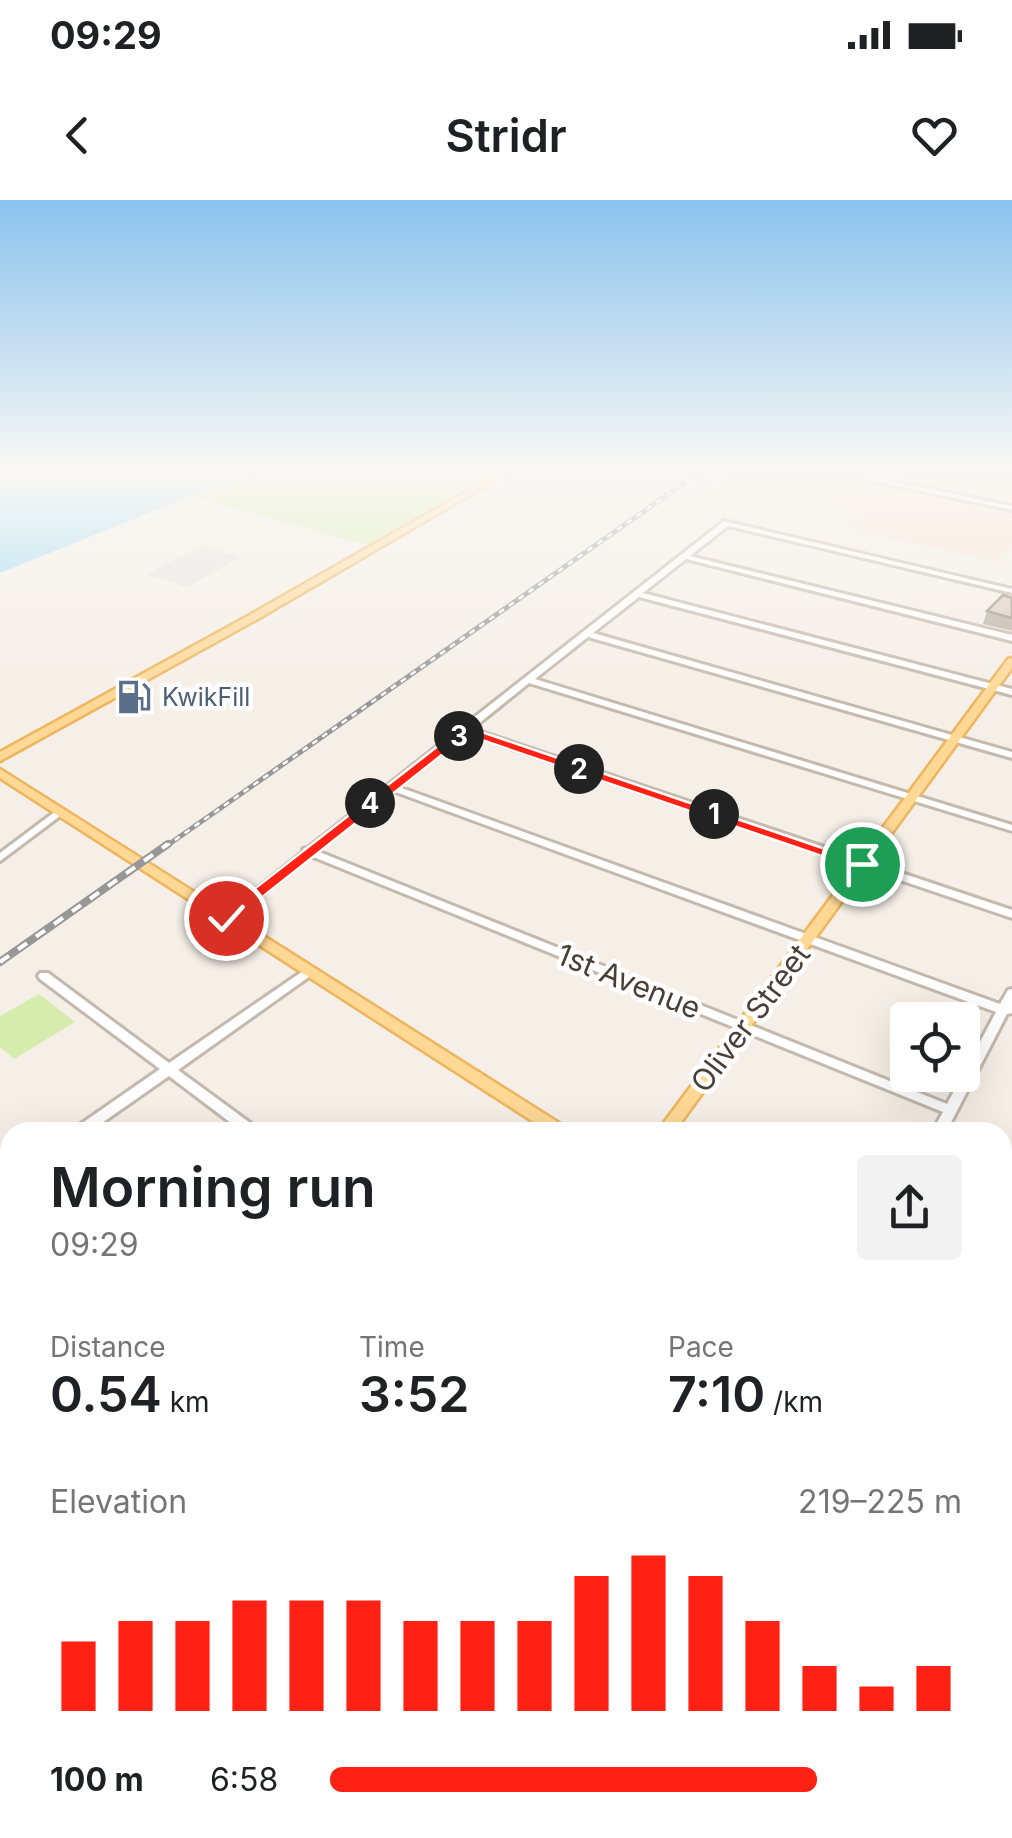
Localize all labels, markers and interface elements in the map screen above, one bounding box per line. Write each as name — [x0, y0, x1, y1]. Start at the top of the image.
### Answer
text: 09:29 — [50, 12, 162, 58]
icon: back — [50, 108, 105, 163]
text: Stridr — [445, 108, 567, 163]
icon: heart — [907, 108, 962, 163]
fuel station icon: KwikFill — [115, 678, 153, 716]
place label: KwikFill — [162, 682, 250, 712]
pin: 3 — [434, 711, 484, 761]
text: 3 — [450, 719, 468, 753]
pin: 2 — [554, 744, 604, 794]
text: 2 — [570, 752, 588, 786]
pin: 4 — [345, 778, 395, 828]
text: 4 — [361, 786, 379, 820]
pin: 1 — [689, 789, 739, 839]
text: 1 — [708, 797, 720, 831]
pin — [820, 822, 905, 907]
icon: arrive — [835, 837, 890, 892]
pin — [184, 876, 269, 961]
icon: check — [199, 891, 254, 946]
street label: 1st Avenue — [552, 936, 706, 1026]
street label: Oliver Street — [683, 937, 817, 1099]
map controls — [890, 1002, 980, 1092]
button: locate — [890, 1002, 980, 1092]
text: Morning run — [50, 1154, 376, 1220]
button: share — [857, 1155, 962, 1260]
text: 09:29 — [50, 1225, 139, 1264]
text: Distance — [50, 1330, 166, 1364]
text: Time — [359, 1330, 425, 1364]
text: Pace — [668, 1330, 734, 1364]
text: 0.54 — [50, 1364, 162, 1424]
text: 3:52 — [359, 1364, 469, 1424]
text: 7:10 — [668, 1364, 765, 1424]
text: km — [162, 1385, 210, 1419]
text: /km — [765, 1385, 823, 1419]
text: Elevation — [50, 1482, 187, 1521]
text: 219–225 m — [798, 1482, 962, 1521]
text: 100 m — [50, 1760, 144, 1799]
text: 6:58 — [210, 1760, 278, 1799]

